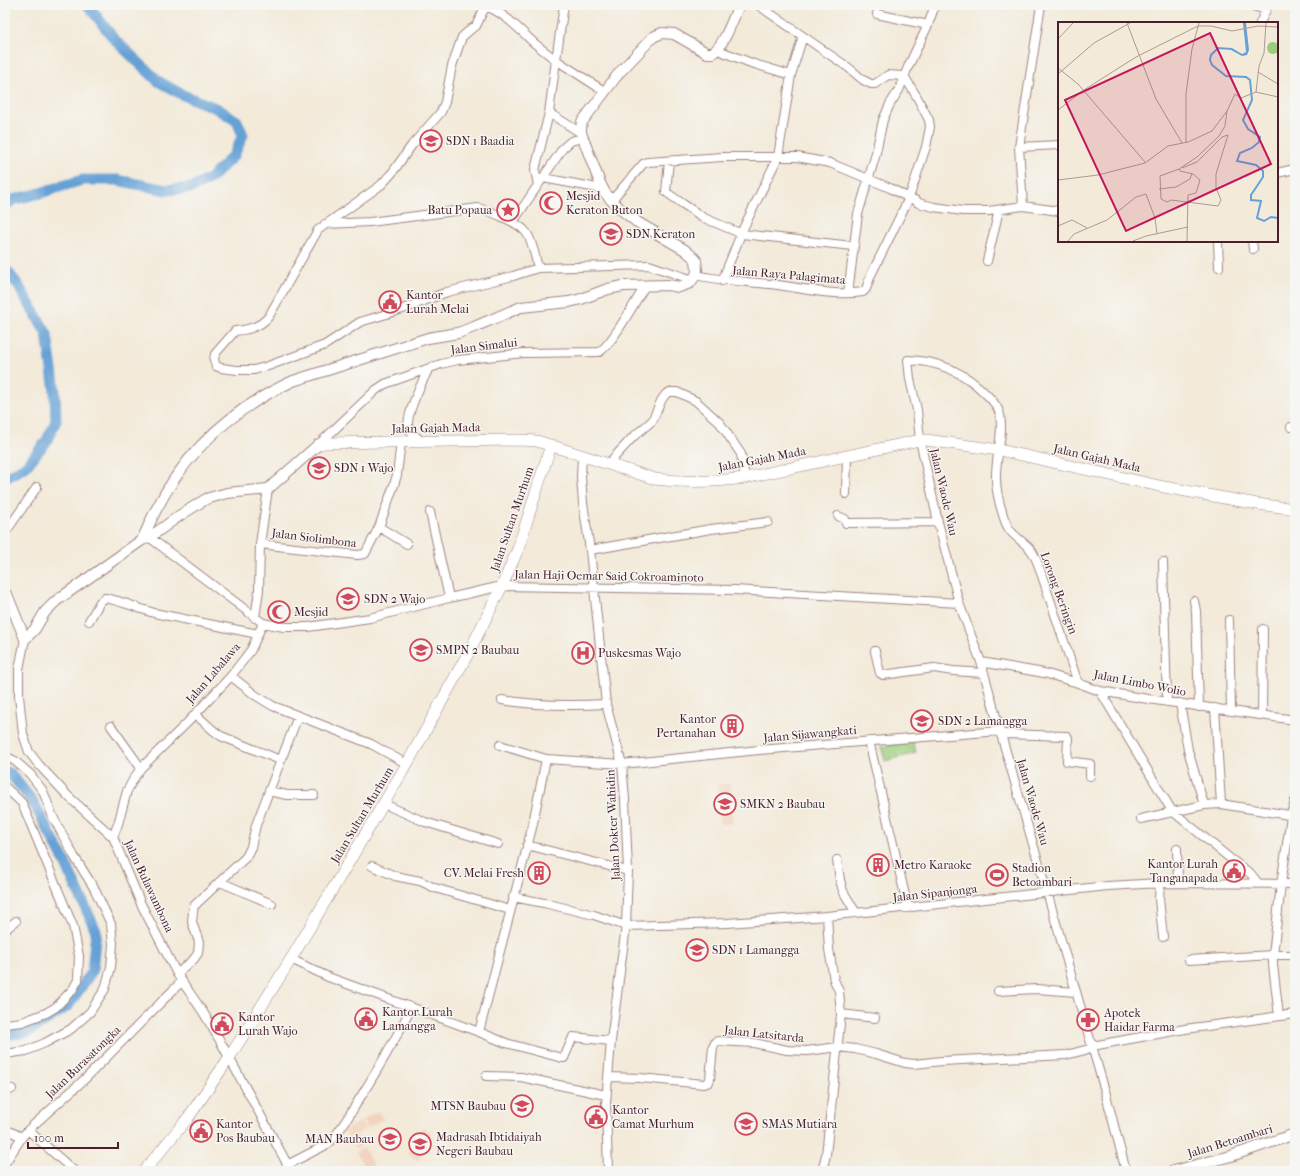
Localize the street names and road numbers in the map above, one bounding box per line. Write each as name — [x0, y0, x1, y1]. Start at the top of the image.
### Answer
street label: Jalan Raya Palagimata — [731, 263, 847, 287]
street label: Jalan Simalui — [449, 335, 519, 357]
street label: Jalan Gajah Mada — [390, 420, 481, 436]
street label: Jalan Gajah Mada — [1051, 441, 1142, 475]
street label: Jalan Gajah Mada — [716, 444, 807, 475]
street label: Jalan Waode Wau — [927, 446, 961, 537]
street label: Jalan Sultan Murhum — [487, 465, 536, 574]
street label: Jalan Siolimbona — [270, 526, 358, 550]
street label: Lorong Beringin — [1038, 550, 1080, 636]
street label: Jalan Haji Oemar Said Cokroaminoto — [513, 567, 704, 585]
street label: Jalan Labalawa — [182, 639, 243, 707]
street label: Jalan Limbo Wolio — [1092, 667, 1187, 699]
street label: Jalan Sijawangkati — [762, 723, 858, 745]
street label: Jalan Waode Wau — [1014, 756, 1052, 847]
street label: Jalan Sultan Murhum — [327, 764, 396, 867]
street label: Jalan Dokter Wahidin — [603, 769, 623, 882]
street label: Jalan Bulawambona — [121, 837, 177, 935]
street label: Jalan Sipanjonga — [891, 882, 978, 905]
street label: Jalan Burasatongka — [42, 1022, 124, 1102]
street label: Jalan Latsitarda — [722, 1023, 805, 1045]
street label: Jalan Betoambari — [1185, 1121, 1275, 1161]

